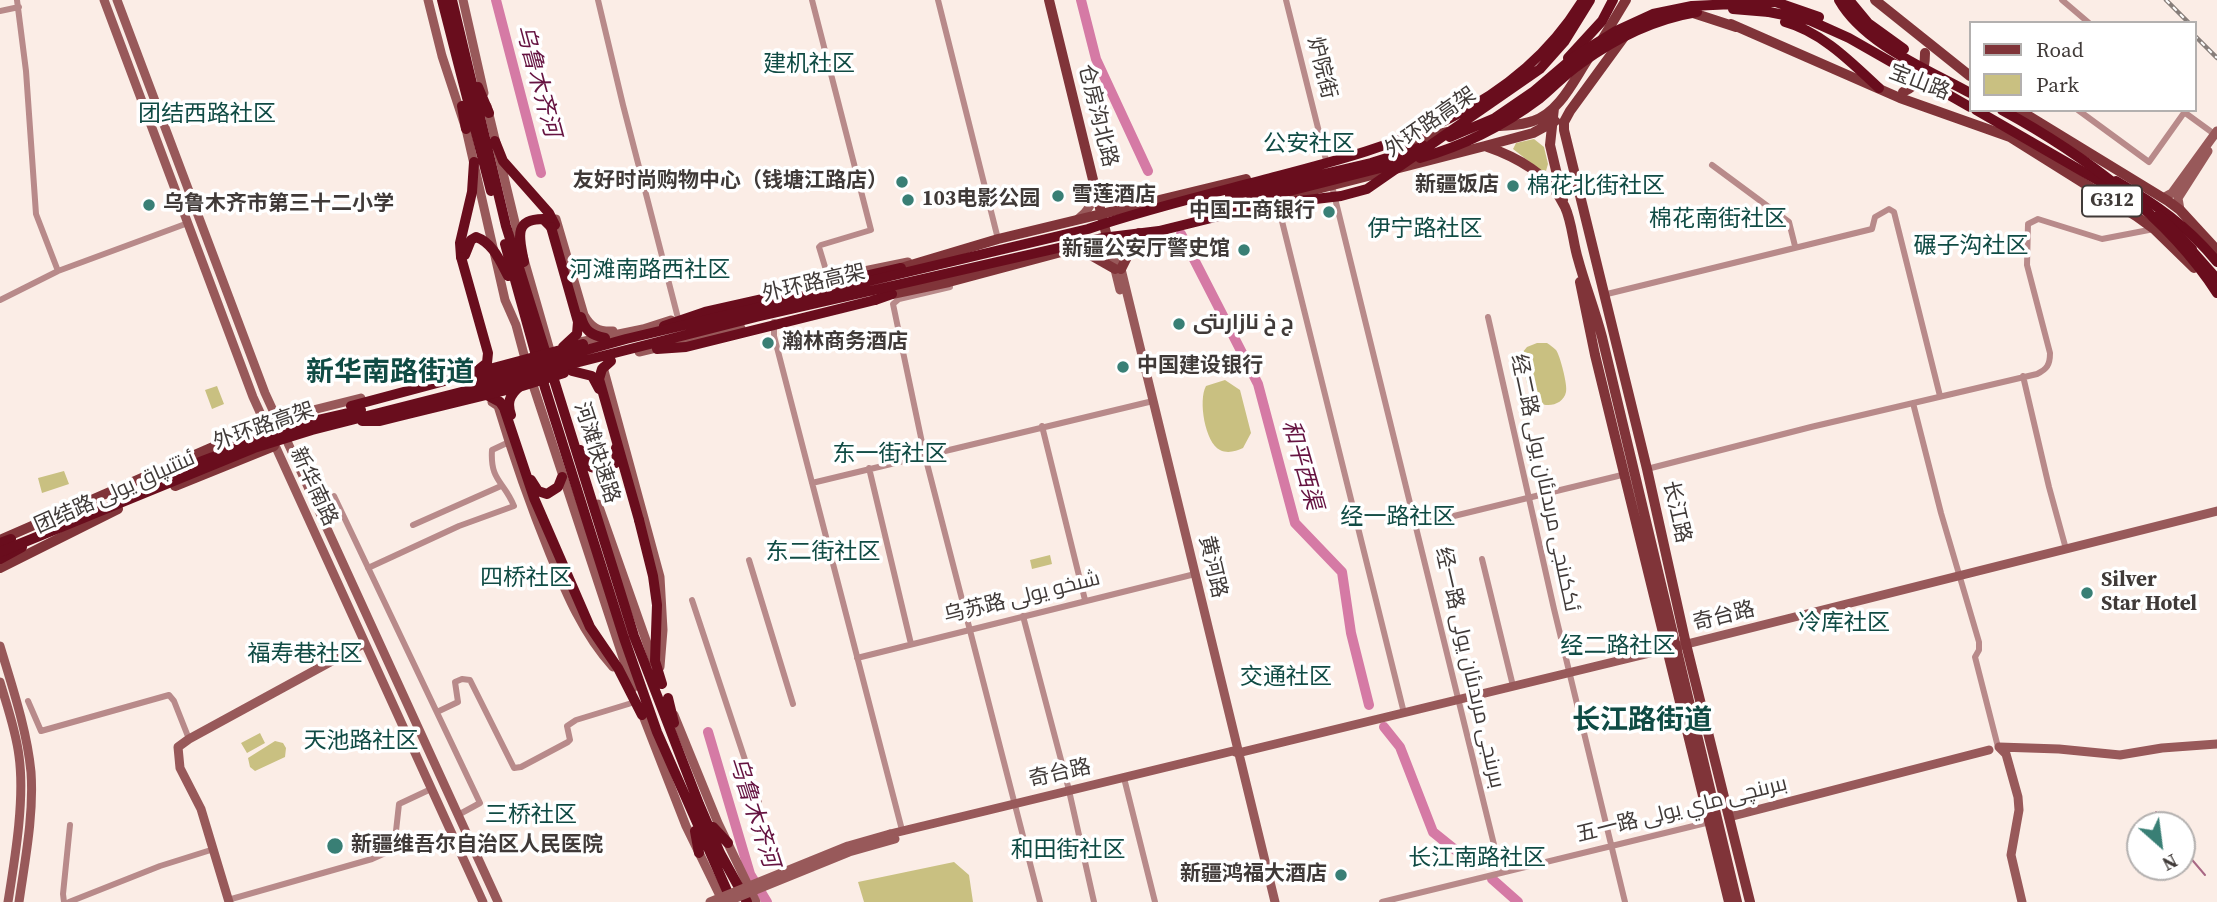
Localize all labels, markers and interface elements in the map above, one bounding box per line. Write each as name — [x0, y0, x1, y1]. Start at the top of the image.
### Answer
legend — [1968, 21, 2196, 112]
water label: 乌鲁木齐河 — [509, 22, 565, 140]
street label: 炉院街 — [1301, 34, 1341, 102]
text: Road — [2036, 35, 2084, 64]
district label: 建机社区 — [763, 51, 855, 79]
street label: 宝山路 — [1885, 60, 1953, 106]
street label: 仓房沟北路 — [1072, 62, 1122, 170]
text: Park — [2036, 70, 2079, 99]
street label: 外环路高架 — [1381, 83, 1481, 163]
district label: 团结西路社区 — [138, 101, 276, 129]
district label: 公安社区 — [1263, 131, 1355, 159]
place label: 友好时尚购物中心（钱塘江路店） — [573, 169, 888, 195]
place label: 新疆饭店 — [1415, 173, 1499, 199]
district label: 棉花北街社区 — [1527, 173, 1665, 201]
marker: 友好时尚购物中心（钱塘江路店） — [894, 174, 910, 190]
marker: 新疆饭店 — [1505, 178, 1521, 194]
place label: 雪莲酒店 — [1072, 183, 1156, 209]
road number: G312 — [2082, 186, 2142, 216]
place label: 103电影公园 — [922, 187, 1040, 213]
marker: 雪莲酒店 — [1050, 188, 1066, 204]
place label: 乌鲁木齐市第三十二小学 — [163, 192, 394, 218]
marker: 103电影公园 — [900, 192, 916, 208]
marker: 乌鲁木齐市第三十二小学 — [141, 197, 157, 213]
place label: 中国工商银行 — [1189, 199, 1315, 225]
marker: 中国工商银行 — [1321, 204, 1337, 220]
district label: 棉花南街社区 — [1649, 206, 1787, 234]
district label: 伊宁路社区 — [1368, 216, 1482, 244]
district label: 碾子沟社区 — [1914, 233, 2028, 261]
place label: 新疆公安厅警史馆 — [1062, 237, 1230, 263]
marker: 新疆公安厅警史馆 — [1236, 242, 1252, 258]
district label: 河滩南路西社区 — [570, 257, 730, 285]
street label: 外环路高架 — [760, 260, 868, 308]
place label: ج خ نازارىتى — [1193, 311, 1294, 337]
marker: ج خ نازارىتى — [1171, 316, 1187, 332]
place label: 瀚林商务酒店 — [782, 330, 908, 356]
marker: 瀚林商务酒店 — [760, 335, 776, 351]
street label: 经二路 ئككىنجى مرىدىئان يولى — [1504, 352, 1584, 614]
place label: 中国建设银行 — [1137, 354, 1263, 380]
district label: 新华南路街道 — [306, 357, 474, 391]
marker: 中国建设银行 — [1115, 359, 1131, 375]
street label: 外环路高架 — [210, 398, 318, 456]
street label: 河滩快速路 — [568, 399, 624, 507]
water label: 和平西渠 — [1275, 417, 1327, 513]
district label: 东一街社区 — [833, 441, 947, 469]
street label: 新华南路 — [284, 444, 342, 530]
street label: 团结路 ئىتتىپاق يولى — [31, 446, 199, 540]
street label: 长江路 — [1657, 478, 1695, 546]
district label: 经一路社区 — [1341, 504, 1455, 532]
street label: 黄河路 — [1193, 533, 1231, 601]
district label: 东二街社区 — [766, 539, 880, 567]
street label: 经一路 بىرىنجى مرىدىئان يولى — [1429, 545, 1509, 791]
district label: 四桥社区 — [480, 565, 572, 593]
street label: 乌苏路 شىخو يولى — [941, 566, 1103, 630]
place label: Silver Star Hotel — [2101, 568, 2197, 618]
marker: Silver Star Hotel — [2079, 585, 2095, 601]
street label: 奇台路 — [1690, 597, 1758, 637]
district label: 冷库社区 — [1798, 610, 1890, 638]
district label: 经二路社区 — [1561, 633, 1675, 661]
district label: 福寿巷社区 — [248, 641, 362, 669]
district label: 交通社区 — [1240, 664, 1332, 692]
district label: 长江路街道 — [1572, 705, 1712, 739]
district label: 天池路社区 — [304, 728, 418, 756]
water label: 乌鲁木齐河 — [722, 753, 784, 871]
street label: 奇台路 — [1026, 755, 1094, 793]
street label: 五一路 بىرىنچى ماي يولى — [1574, 772, 1790, 848]
district label: 三桥社区 — [485, 802, 577, 830]
north arrow — [2126, 811, 2196, 881]
place label: 新疆维吾尔自治区人民医院 — [351, 833, 603, 859]
marker: 新疆维吾尔自治区人民医院 — [325, 836, 345, 856]
district label: 和田街社区 — [1011, 837, 1125, 865]
district label: 长江南路社区 — [1408, 845, 1546, 873]
text: N — [2158, 848, 2182, 878]
place label: 新疆鸿福大酒店 — [1180, 862, 1327, 888]
marker: 新疆鸿福大酒店 — [1333, 867, 1349, 883]

